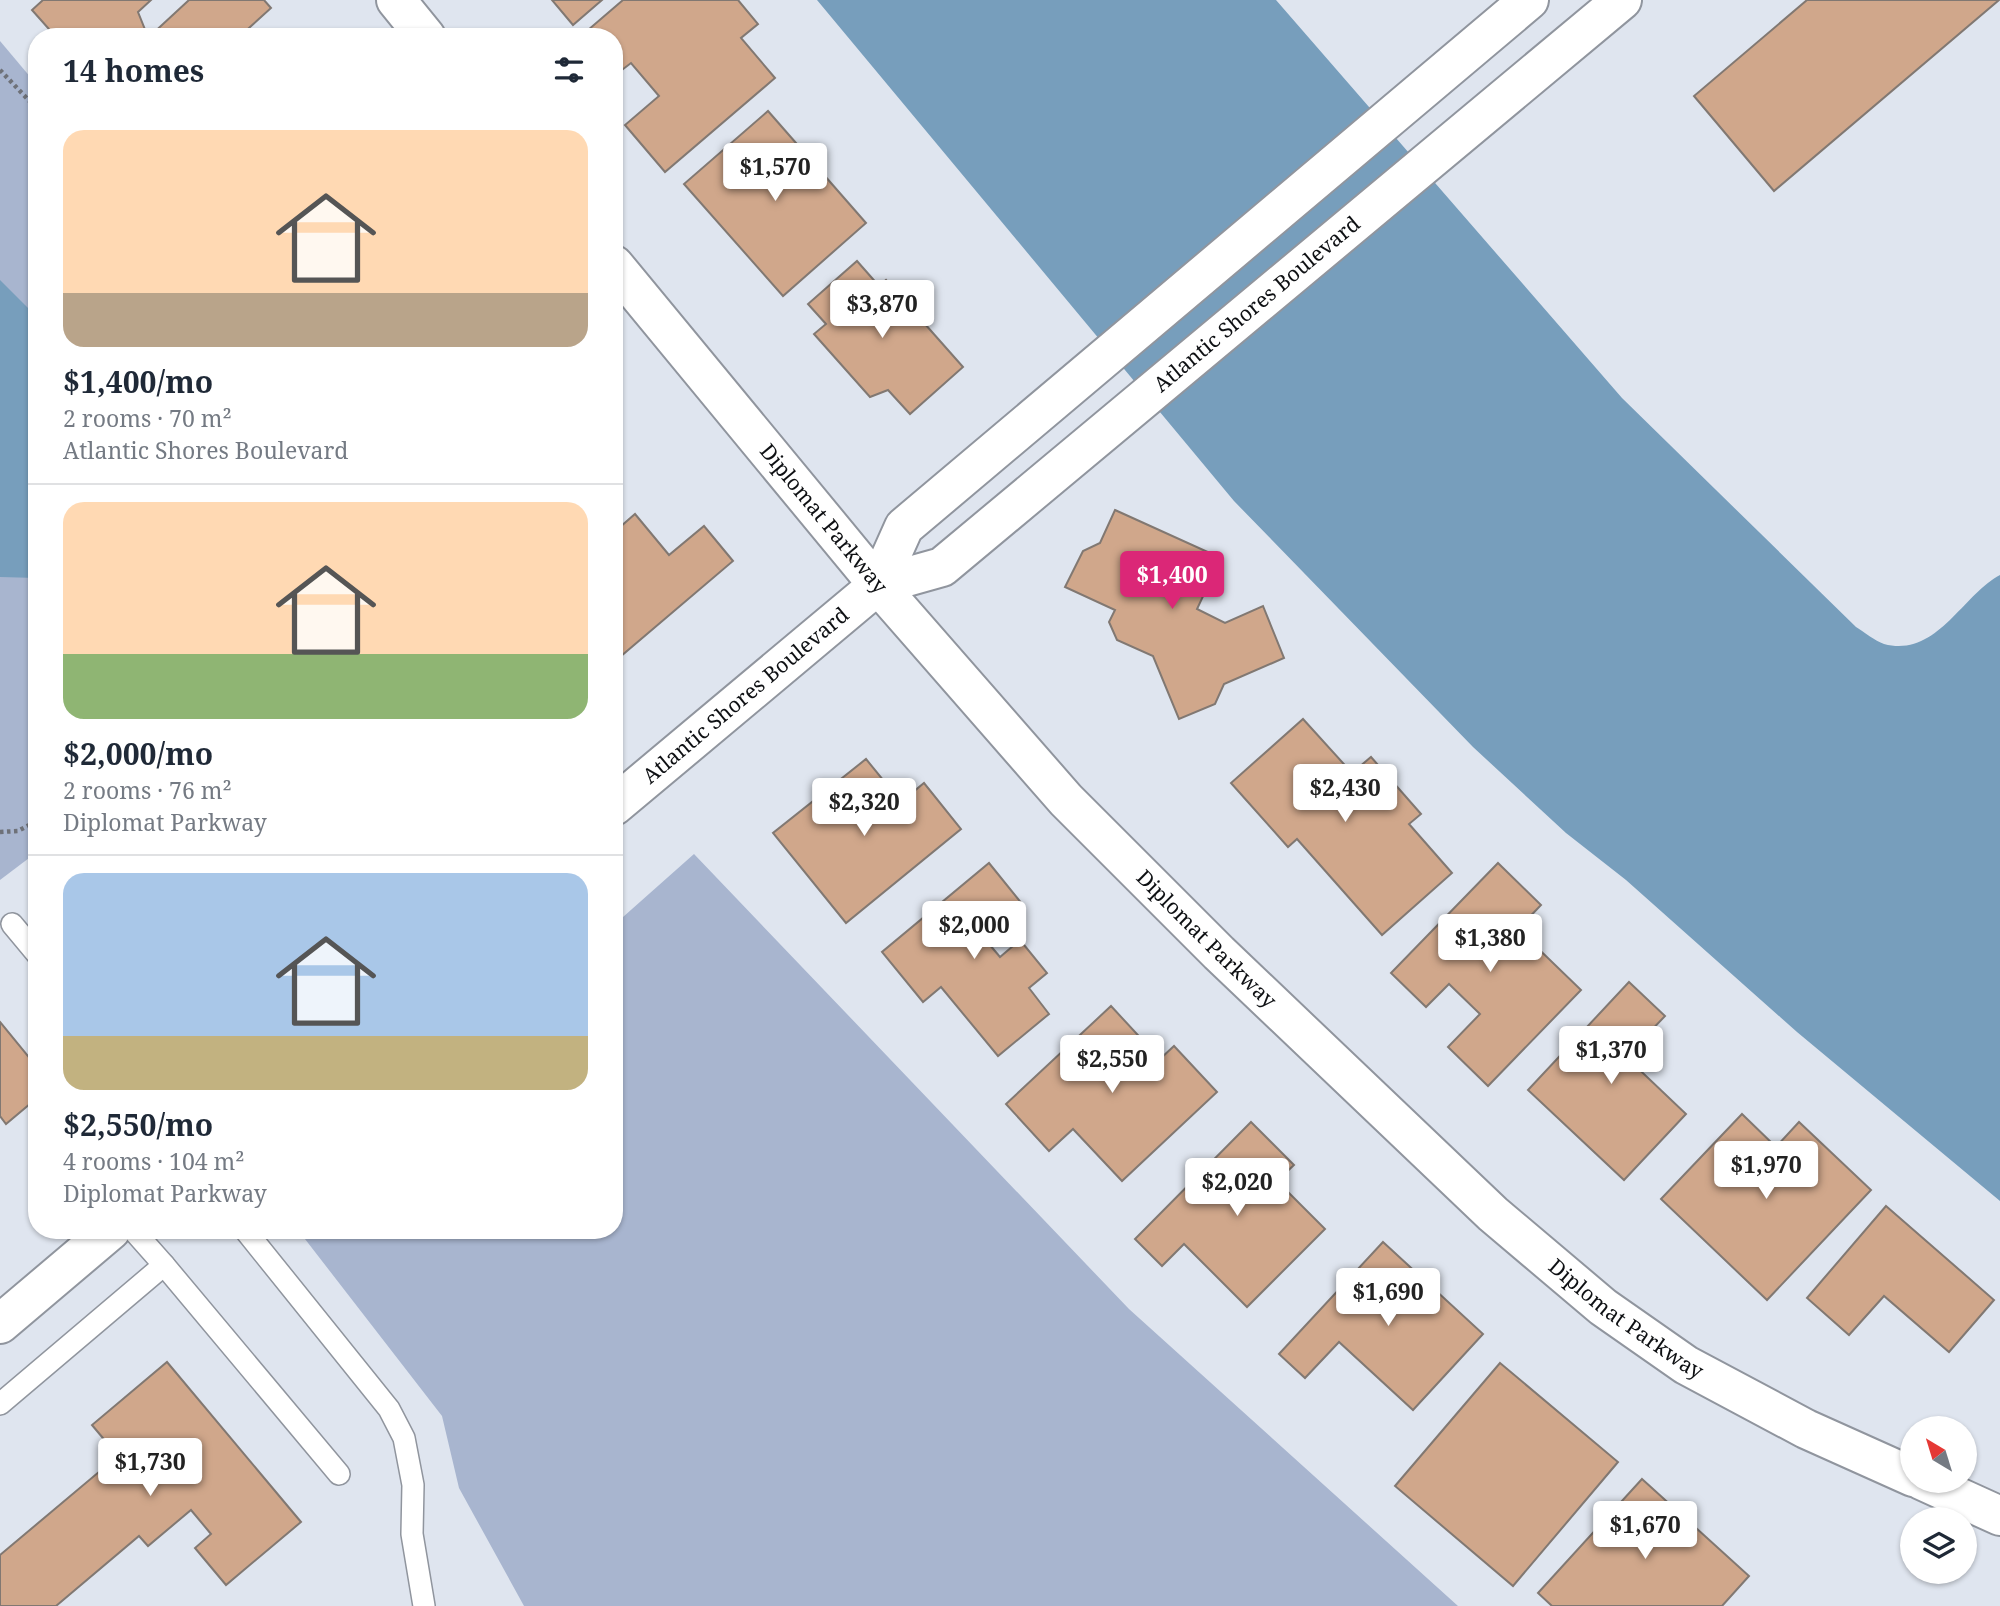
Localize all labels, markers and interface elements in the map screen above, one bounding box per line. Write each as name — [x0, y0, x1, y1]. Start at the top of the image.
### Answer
text: 14 homes — [63, 50, 204, 91]
icon: filters — [550, 51, 588, 89]
pin: $1,570 — [718, 144, 832, 203]
text: $1,570 — [739, 150, 811, 182]
icon: home — [263, 175, 389, 301]
street label: Atlantic Shores Boulevard — [1147, 209, 1366, 398]
pin: $3,870 — [825, 280, 939, 340]
text: $3,870 — [846, 287, 918, 319]
text: $1,400/mo — [63, 361, 213, 402]
text: 2 rooms · 70 m² — [63, 402, 232, 434]
text: Atlantic Shores Boulevard — [63, 434, 348, 466]
street label: Diplomat Parkway — [754, 437, 894, 599]
icon: home — [263, 547, 389, 673]
pin: $1,400 — [1115, 552, 1229, 611]
text: $1,400 — [1136, 558, 1208, 590]
street label: Atlantic Shores Boulevard — [636, 600, 854, 789]
text: $2,000/mo — [63, 733, 213, 774]
pin: $2,430 — [1288, 764, 1402, 824]
text: $2,430 — [1309, 771, 1381, 803]
text: 2 rooms · 76 m² — [63, 774, 232, 806]
pin: $2,320 — [807, 778, 921, 838]
text: $2,320 — [828, 785, 900, 817]
text: Diplomat Parkway — [63, 806, 267, 838]
street label: Diplomat Parkway — [1131, 863, 1283, 1014]
pin: $2,000 — [917, 902, 1031, 961]
text: $2,000 — [938, 908, 1010, 940]
pin: $1,380 — [1433, 914, 1547, 974]
icon: home — [263, 918, 389, 1044]
text: $1,380 — [1454, 921, 1526, 953]
pin: $1,370 — [1554, 1026, 1668, 1086]
text: $1,370 — [1575, 1033, 1647, 1065]
pin: $2,550 — [1055, 1036, 1169, 1095]
text: $2,550 — [1076, 1042, 1148, 1074]
text: $2,550/mo — [63, 1104, 213, 1145]
pin: $1,970 — [1709, 1142, 1823, 1201]
text: 4 rooms · 104 m² — [63, 1145, 245, 1177]
text: $1,970 — [1730, 1148, 1802, 1180]
pin: $2,020 — [1180, 1158, 1294, 1218]
text: $2,020 — [1201, 1165, 1273, 1197]
text: Diplomat Parkway — [63, 1177, 267, 1209]
street label: Diplomat Parkway — [1543, 1252, 1709, 1385]
pin: $1,690 — [1331, 1268, 1445, 1328]
text: $1,690 — [1352, 1275, 1424, 1307]
north arrow — [1900, 1416, 1978, 1493]
map controls — [1900, 1416, 1977, 1584]
pin: $1,730 — [93, 1438, 207, 1498]
text: $1,730 — [114, 1445, 186, 1477]
pin: $1,670 — [1588, 1502, 1702, 1561]
button: layers — [1900, 1507, 1977, 1584]
text: $1,670 — [1609, 1508, 1681, 1540]

